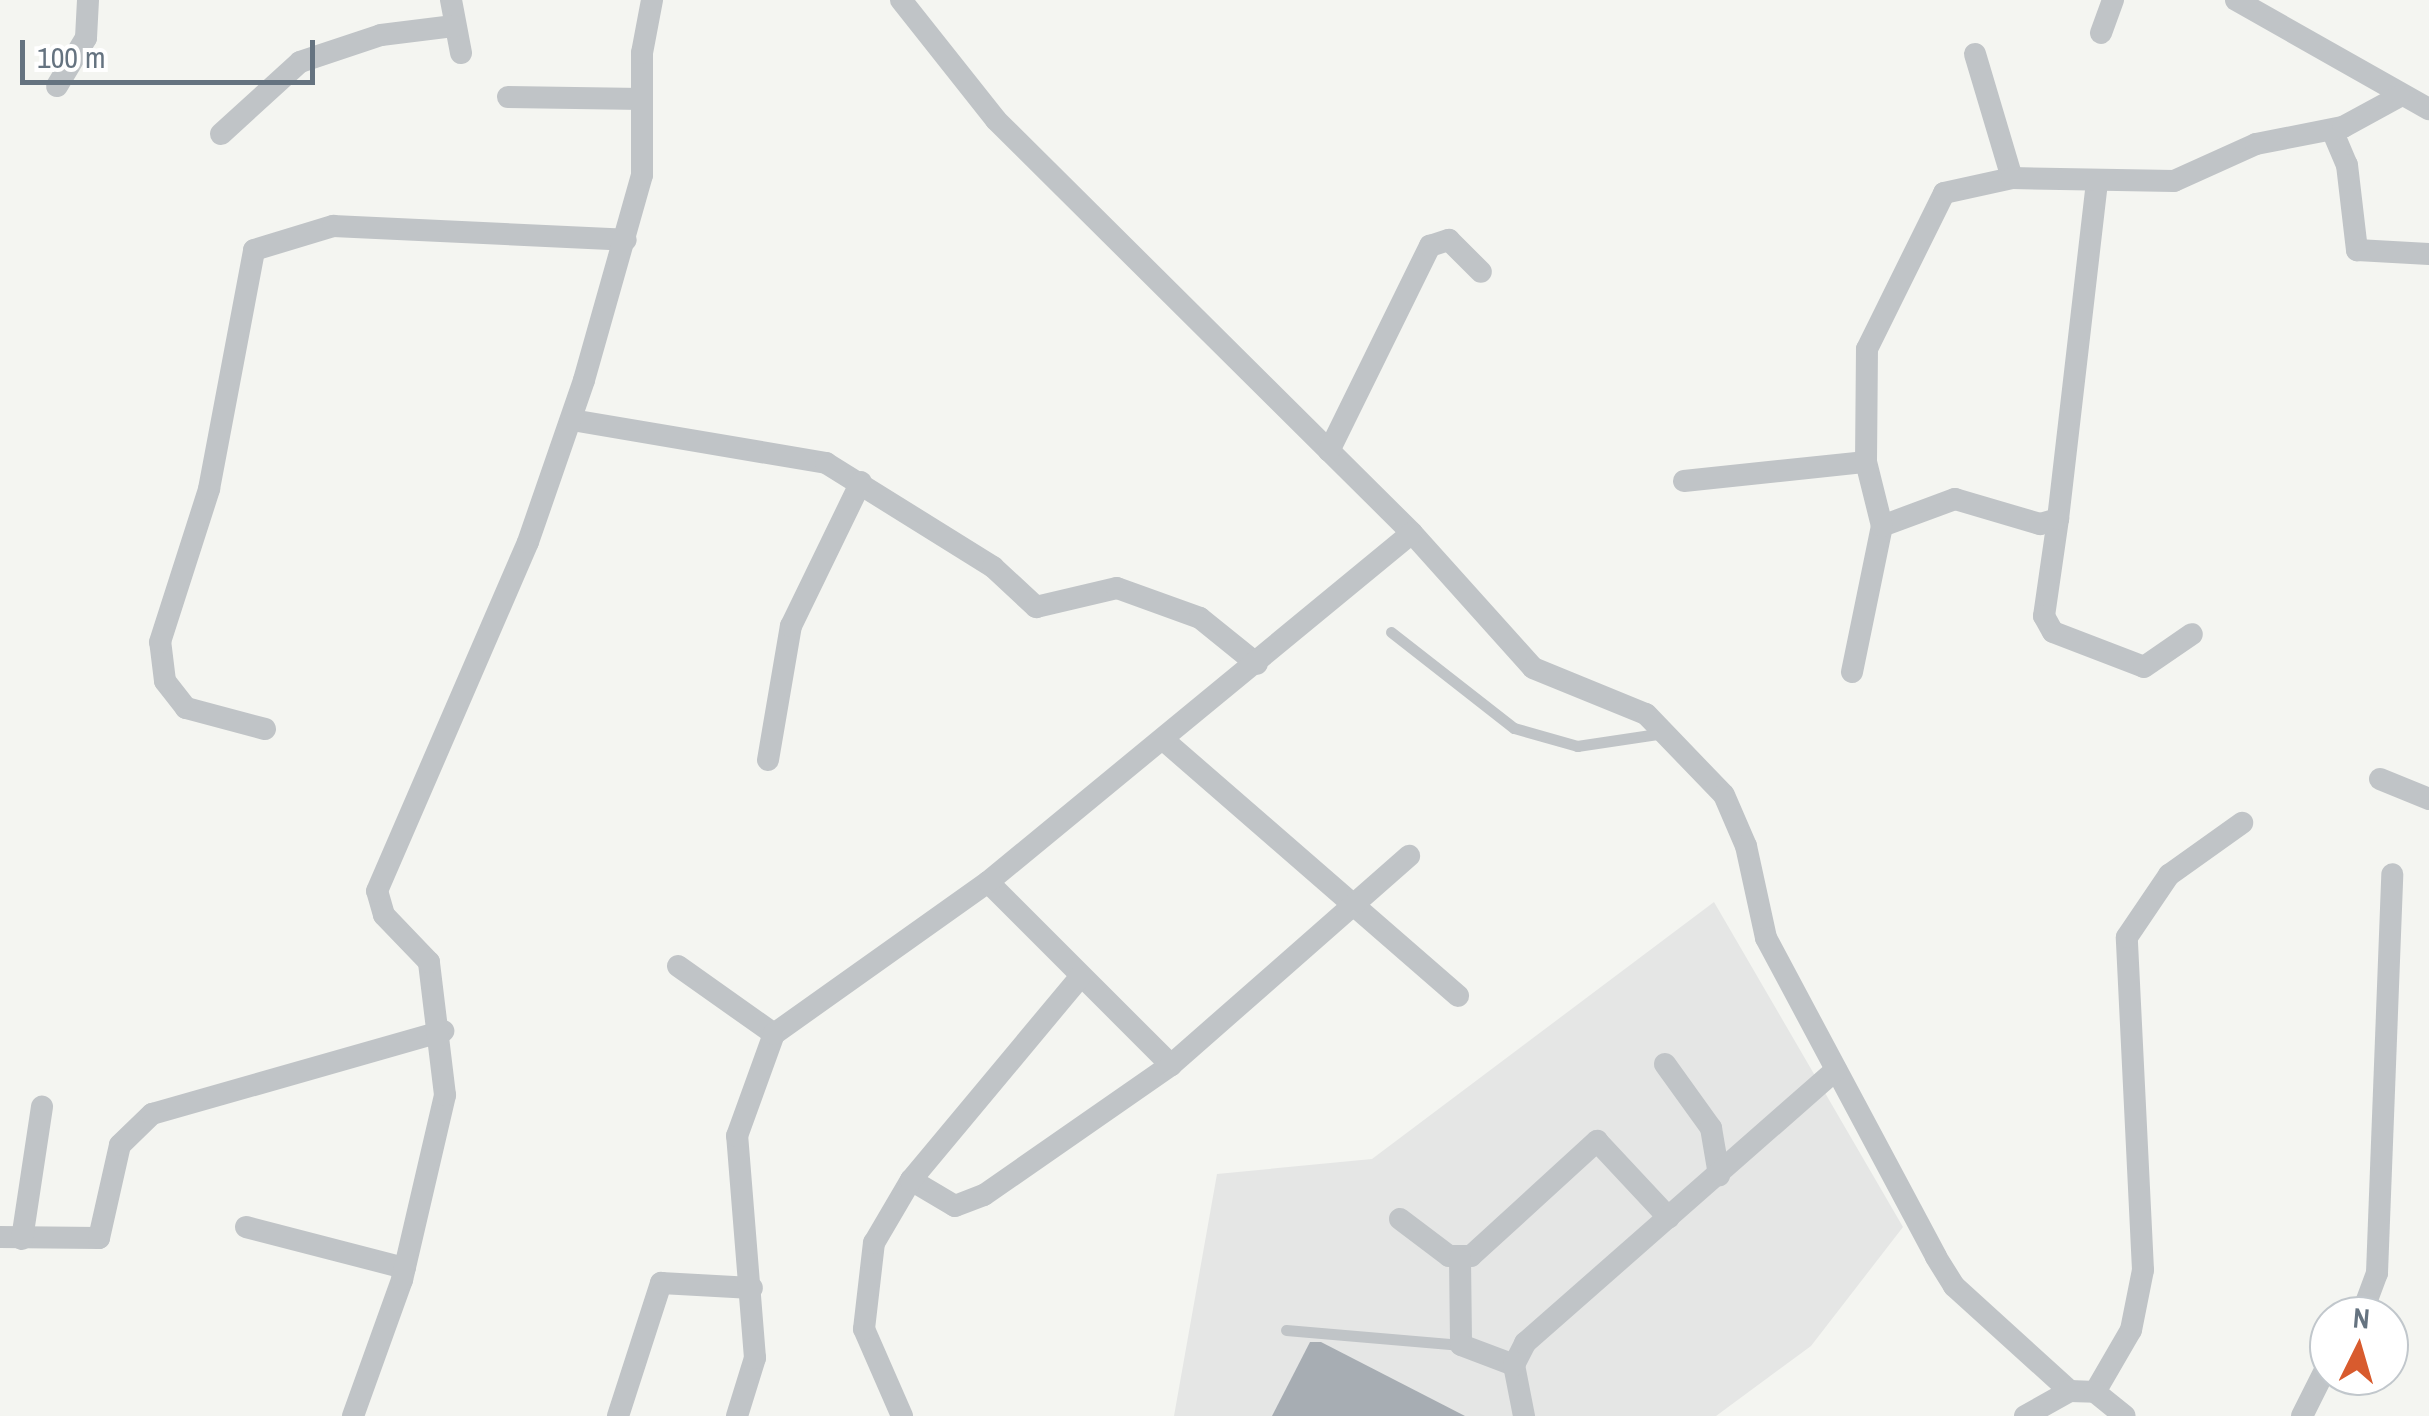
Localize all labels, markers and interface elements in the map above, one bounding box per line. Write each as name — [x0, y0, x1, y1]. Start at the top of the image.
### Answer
scale bar — [25, 20, 320, 82]
text: 100 m — [37, 37, 105, 77]
north arrow — [2309, 1296, 2409, 1396]
text: N — [2352, 1298, 2371, 1338]

